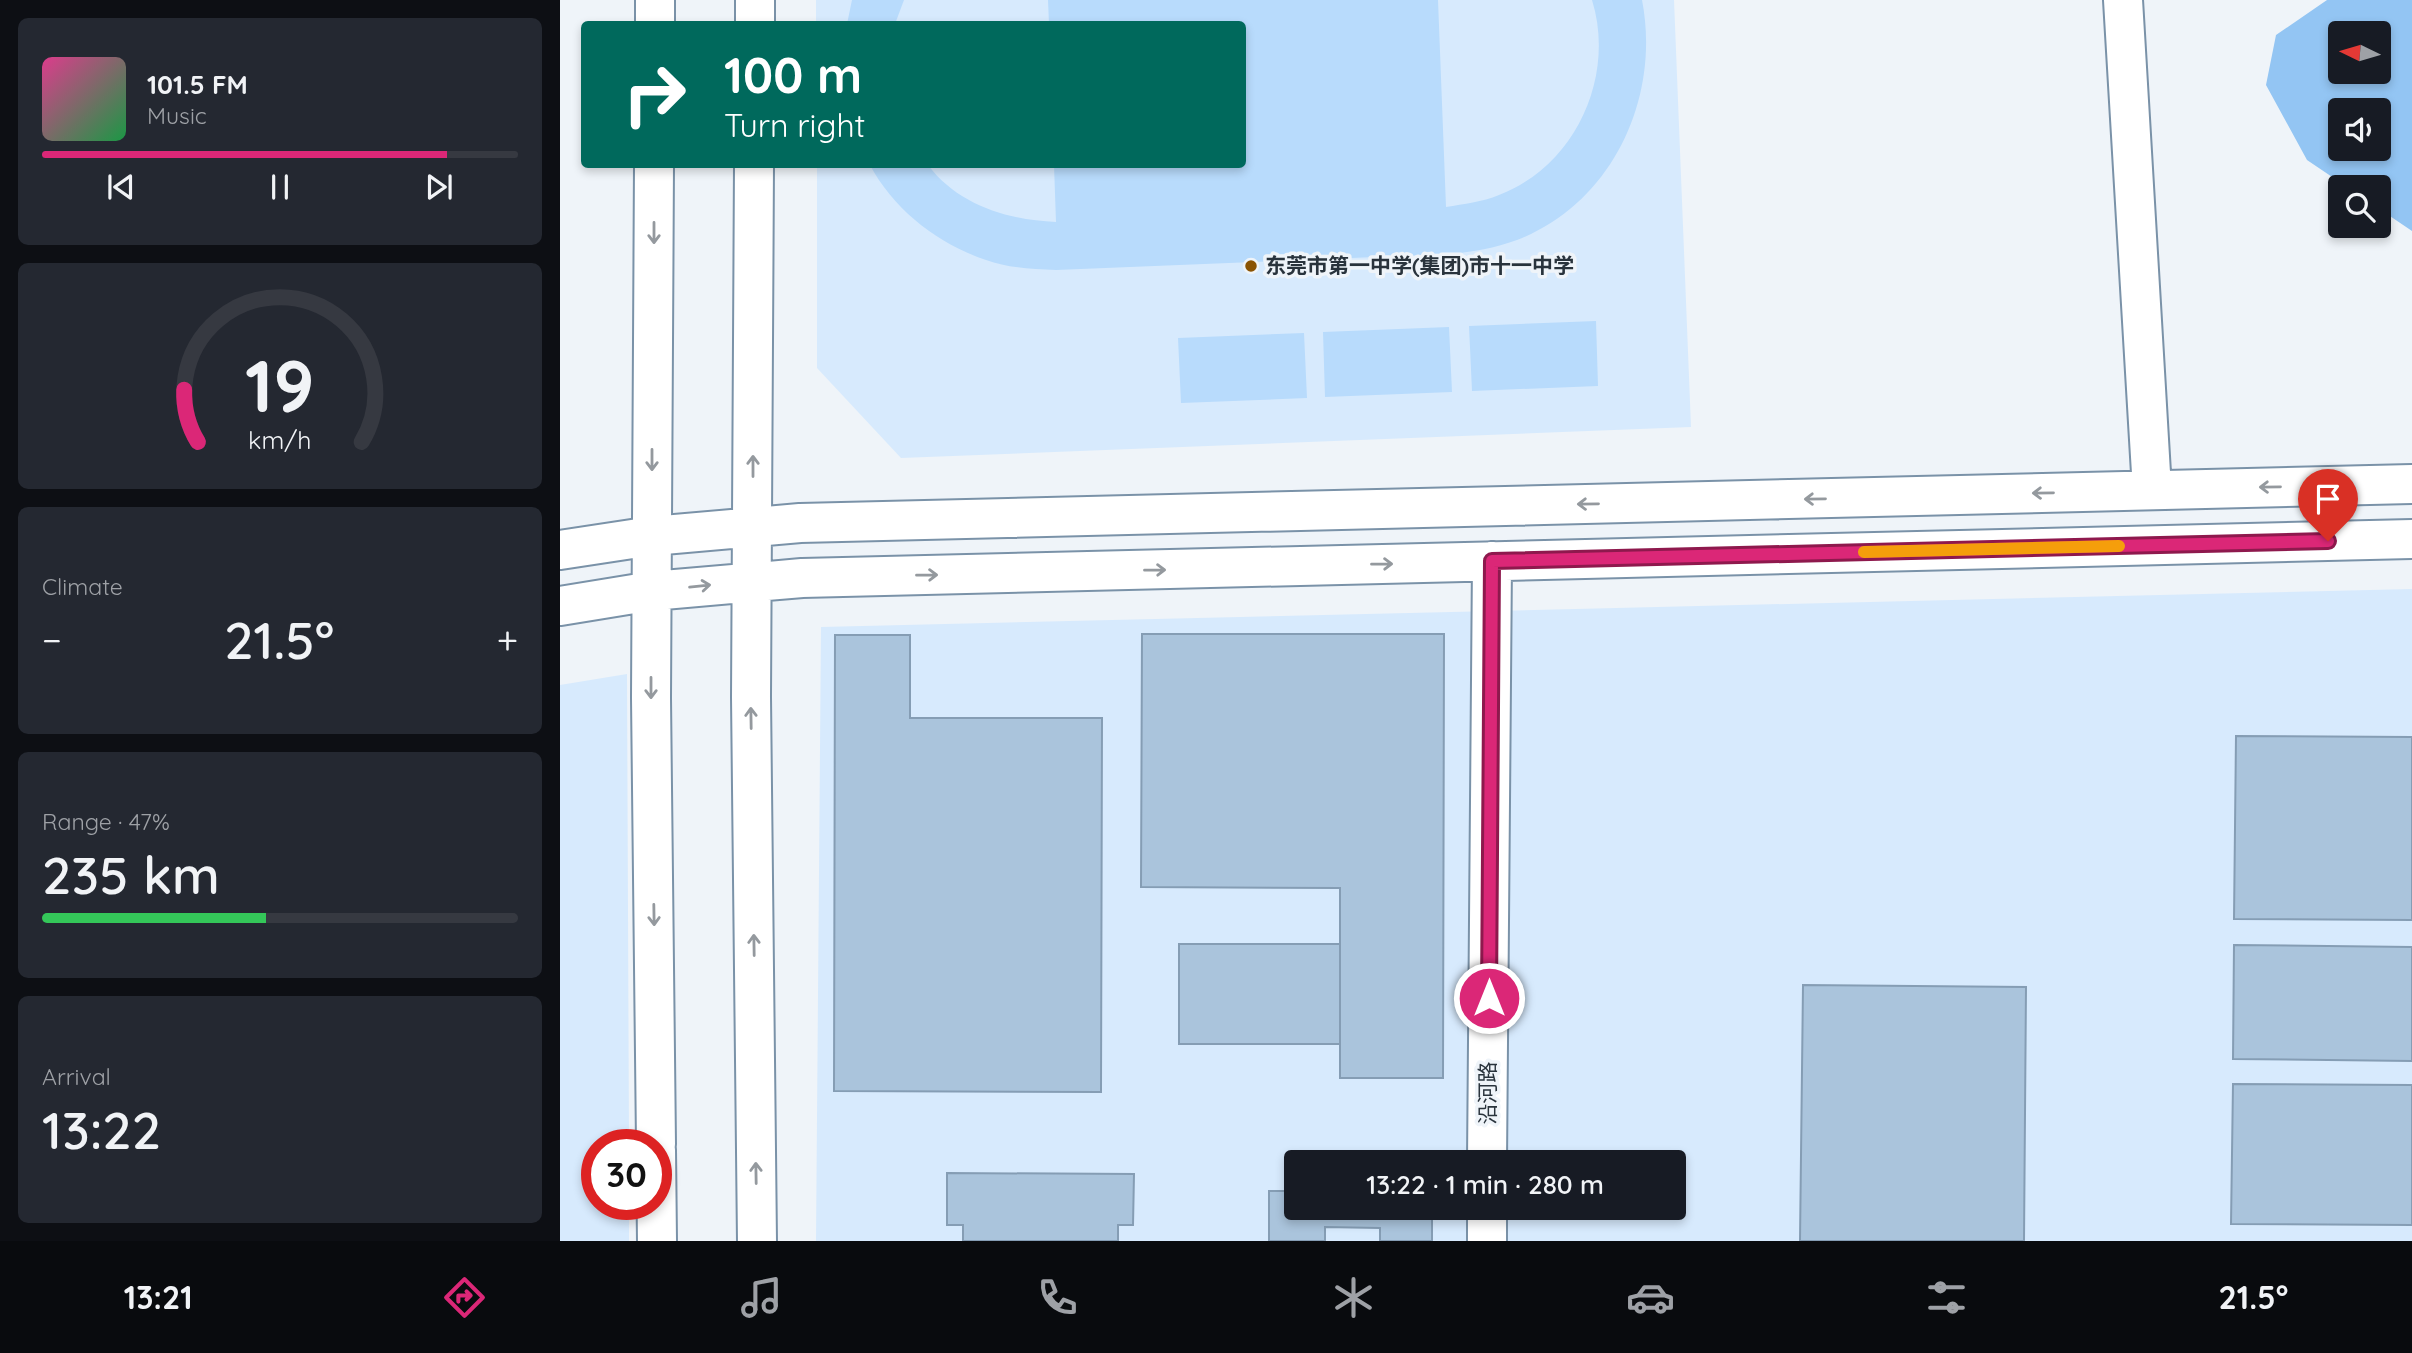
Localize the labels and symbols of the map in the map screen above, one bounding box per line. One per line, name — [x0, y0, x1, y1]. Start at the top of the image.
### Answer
north arrow — [2328, 21, 2390, 84]
one-way arrow — [647, 221, 660, 244]
place label: 东莞市第一中学(集团)市十一中学 — [1265, 252, 1574, 278]
marker: 东莞市第一中学(集团)市十一中学 — [1243, 258, 1259, 274]
one-way arrow — [645, 448, 659, 471]
one-way arrow — [746, 455, 760, 478]
pin — [2298, 469, 2358, 541]
one-way arrow — [2259, 481, 2282, 494]
one-way arrow — [2032, 486, 2055, 500]
one-way arrow — [1804, 492, 1827, 505]
one-way arrow — [1577, 497, 1600, 511]
one-way arrow — [1371, 557, 1394, 571]
one-way arrow — [1143, 563, 1166, 576]
one-way arrow — [916, 569, 939, 582]
one-way arrow — [688, 580, 711, 593]
one-way arrow — [644, 676, 658, 699]
one-way arrow — [744, 707, 758, 730]
one-way arrow — [647, 903, 661, 926]
one-way arrow — [747, 934, 760, 957]
position arrow — [1452, 961, 1526, 1035]
street label: 沿河路 — [1474, 1062, 1500, 1125]
speed limit sign: 30 — [581, 1129, 672, 1220]
one-way arrow — [749, 1162, 763, 1185]

